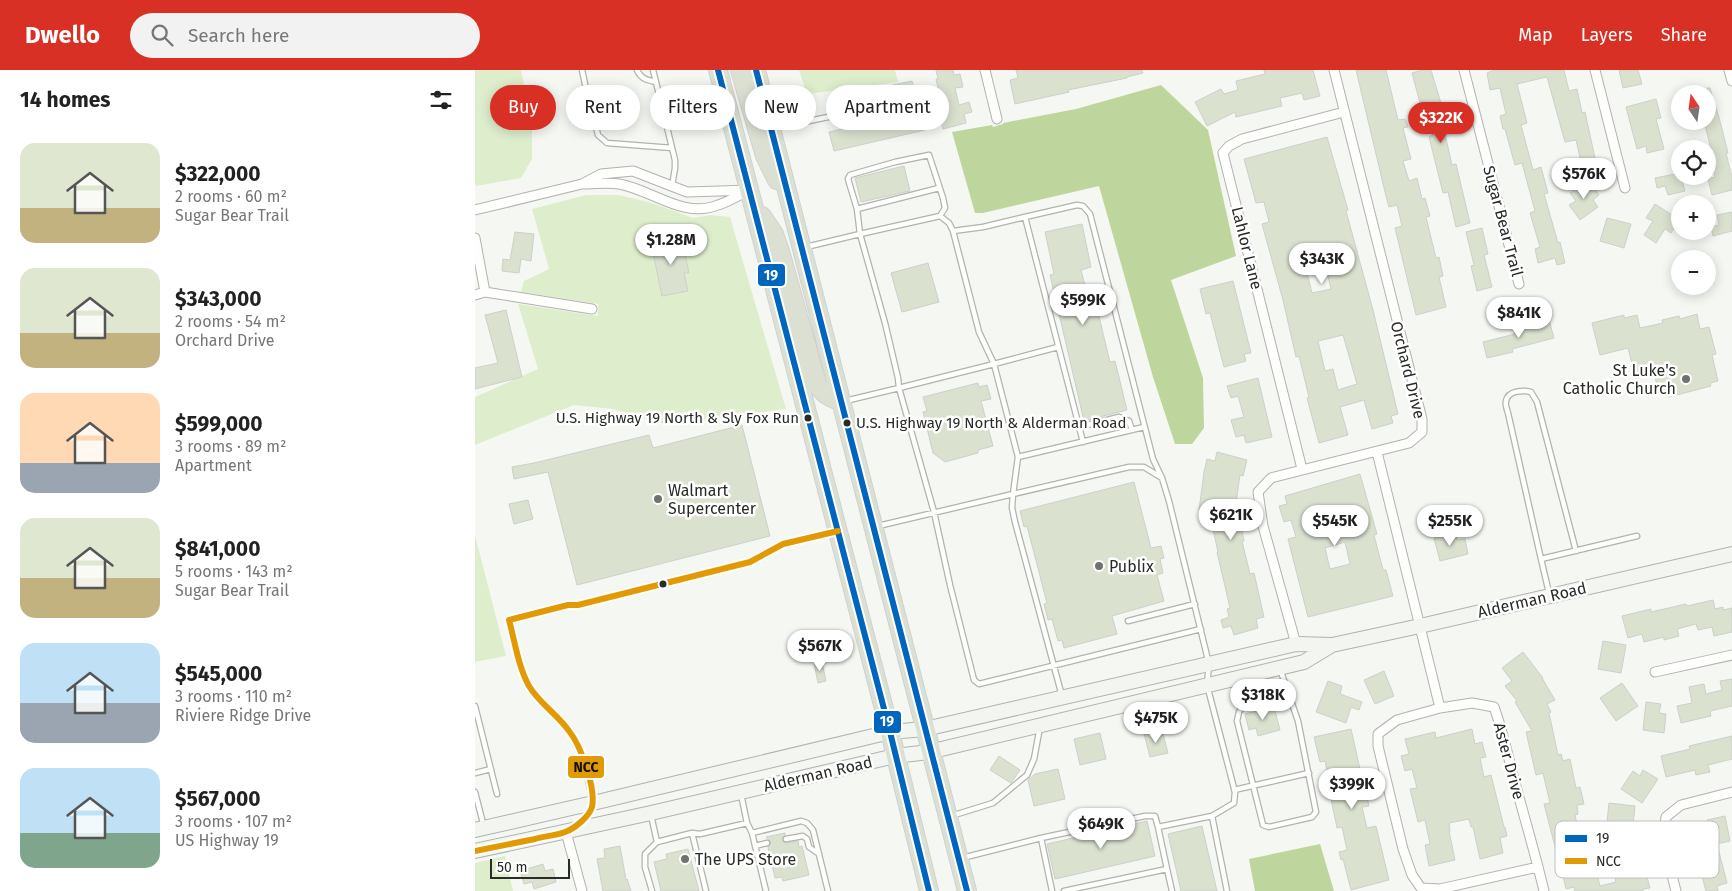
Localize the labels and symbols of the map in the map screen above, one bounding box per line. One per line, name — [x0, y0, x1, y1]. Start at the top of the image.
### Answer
north arrow — [1671, 85, 1716, 130]
pin: $322K — [1406, 102, 1476, 144]
pin: $576K — [1549, 158, 1619, 200]
street label: Sugar Bear Trail — [1479, 164, 1527, 279]
street label: Lahlor Lane — [1228, 205, 1266, 291]
pin: $1.28M — [630, 224, 712, 266]
pin: $343K — [1287, 242, 1357, 285]
line badge: 19 — [757, 263, 786, 287]
text: 19 — [764, 267, 778, 284]
pin: $599K — [1048, 284, 1118, 326]
pin: $841K — [1484, 296, 1554, 339]
street label: Orchard Drive — [1387, 319, 1429, 421]
place label: St Luke's Catholic Church — [1563, 361, 1676, 398]
marker: St Luke's Catholic Church — [1680, 373, 1692, 385]
place label: U.S. Highway 19 North & Sly Fox Run — [556, 409, 799, 427]
marker: U.S. Highway 19 North & Sly Fox Run — [803, 413, 813, 423]
place label: U.S. Highway 19 North & Alderman Road — [856, 414, 1126, 432]
marker: U.S. Highway 19 North & Alderman Road — [842, 418, 852, 428]
place label: Walmart Supercenter — [668, 481, 757, 518]
marker: Walmart Supercenter — [652, 493, 664, 505]
pin: $621K — [1196, 498, 1266, 541]
pin: $545K — [1300, 504, 1370, 547]
pin: $255K — [1415, 504, 1485, 547]
place label: Publix — [1109, 557, 1154, 576]
marker: Publix — [1093, 560, 1105, 572]
street label: Alderman Road — [1476, 578, 1588, 622]
unlabelled marker — [658, 579, 668, 589]
pin: $567K — [785, 630, 855, 672]
pin: $318K — [1228, 678, 1298, 721]
pin: $475K — [1121, 702, 1191, 744]
line badge: 19 — [873, 710, 902, 734]
text: 19 — [880, 713, 894, 730]
street label: Aster Drive — [1490, 720, 1528, 802]
street label: Alderman Road — [762, 752, 874, 796]
line badge: NCC — [567, 755, 605, 779]
text: NCC — [573, 759, 599, 776]
pin: $399K — [1317, 768, 1387, 810]
pin: $649K — [1066, 808, 1136, 850]
legend — [1555, 821, 1719, 878]
text: 19 — [1596, 830, 1609, 847]
place label: The UPS Store — [695, 850, 796, 869]
marker: The UPS Store — [679, 853, 691, 865]
text: NCC — [1596, 853, 1621, 870]
scale bar — [490, 856, 570, 879]

